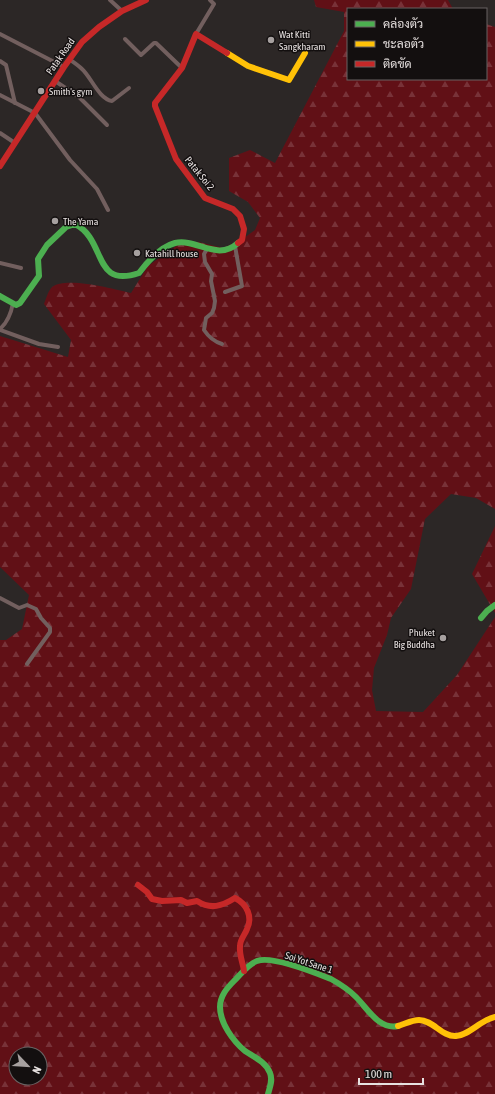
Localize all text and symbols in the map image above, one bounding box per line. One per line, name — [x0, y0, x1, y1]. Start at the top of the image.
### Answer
legend — [347, 8, 487, 80]
text: คล่องตัว — [383, 17, 423, 31]
place label: Wat Kitti Sangkharam — [279, 29, 326, 52]
marker: Wat Kitti Sangkharam — [266, 35, 276, 45]
street label: Patak Road — [44, 36, 77, 77]
text: ชะลอตัว — [383, 37, 424, 51]
text: ติดขัด — [383, 57, 412, 71]
marker: Smith's gym — [36, 86, 46, 96]
place label: Smith's gym — [49, 86, 92, 97]
street label: Patak Soi 2 — [183, 154, 217, 193]
marker: The Yama — [50, 216, 60, 226]
place label: The Yama — [63, 216, 99, 227]
marker: Katahill house — [132, 248, 142, 258]
place label: Katahill house — [145, 248, 199, 259]
place label: Phuket Big Buddha — [394, 627, 435, 650]
marker: Phuket Big Buddha — [438, 633, 448, 643]
street label: Soi Yot Sane 1 — [284, 950, 334, 975]
north arrow — [8, 1046, 48, 1086]
scale bar — [359, 1060, 423, 1086]
text: N — [30, 1065, 44, 1076]
text: 100 m — [365, 1067, 392, 1081]

